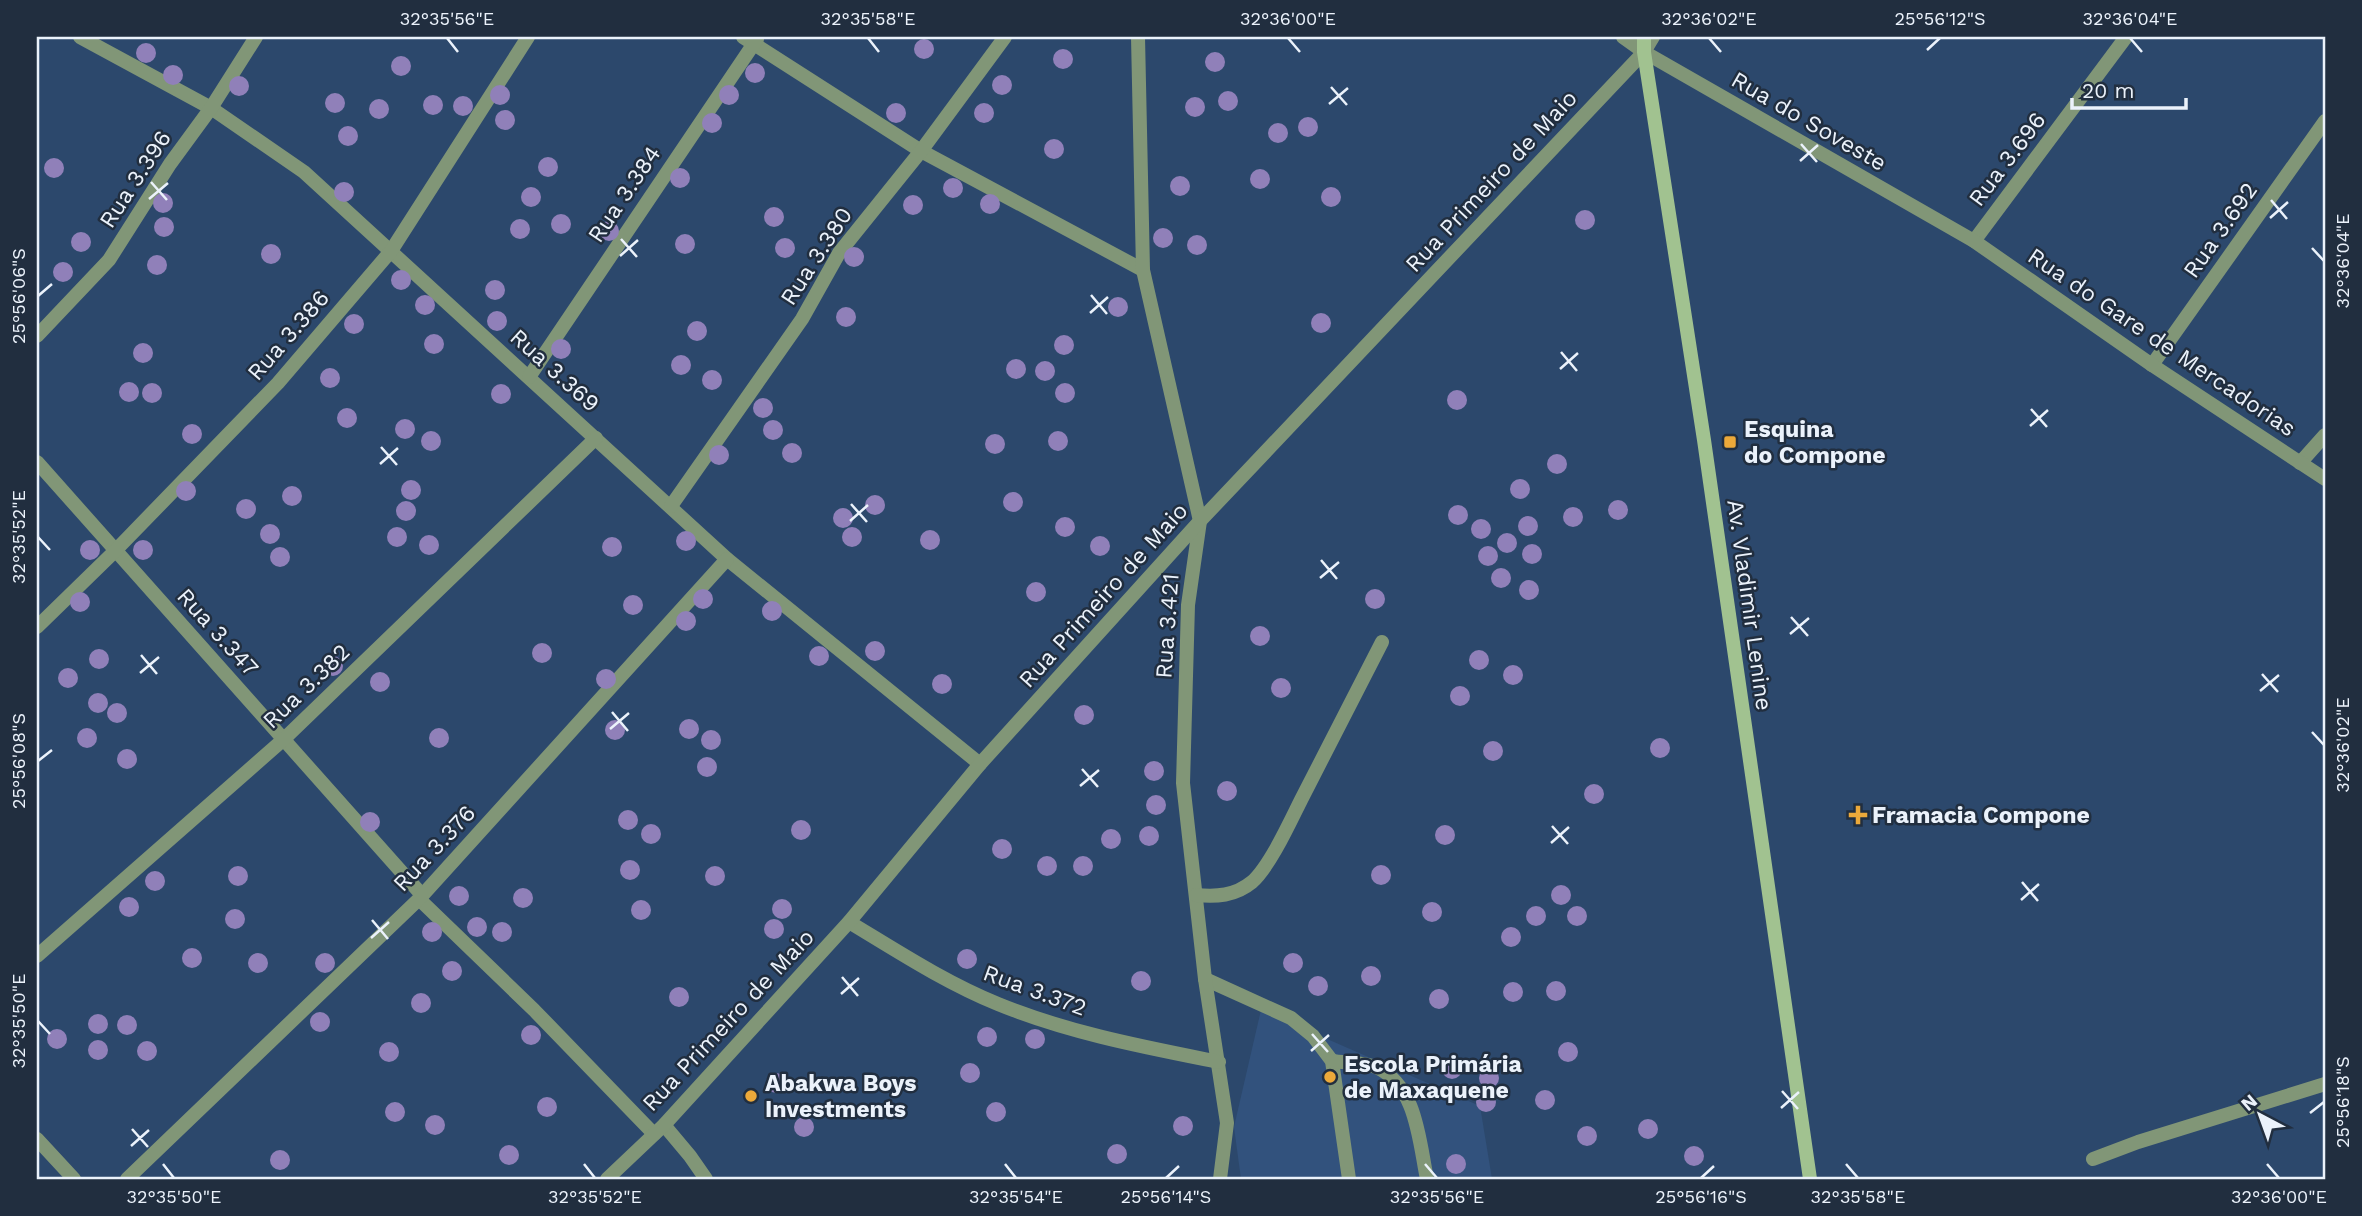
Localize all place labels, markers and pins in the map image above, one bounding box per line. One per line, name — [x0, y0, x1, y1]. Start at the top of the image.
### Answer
place label: Esquina do Compone — [1744, 416, 1886, 469]
marker: Esquina do Compone — [1722, 434, 1738, 450]
place label: Framacia Compone — [1872, 802, 2090, 829]
marker: Framacia Compone — [1850, 807, 1866, 823]
place label: Escola Primária de Maxaquene — [1344, 1051, 1522, 1104]
marker: Escola Primária de Maxaquene — [1322, 1069, 1338, 1085]
place label: Abakwa Boys Investments — [765, 1070, 917, 1123]
marker: Abakwa Boys Investments — [743, 1088, 759, 1104]

